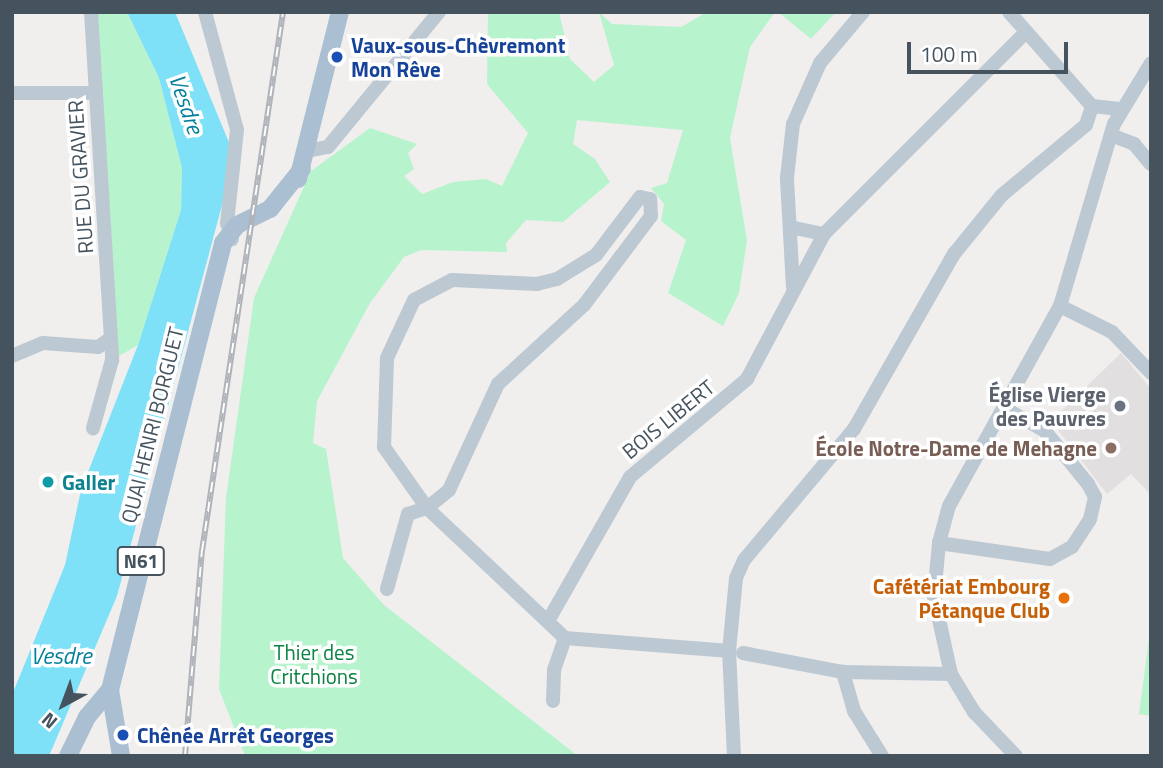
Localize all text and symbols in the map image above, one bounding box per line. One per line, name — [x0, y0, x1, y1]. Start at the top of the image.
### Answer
scale bar — [911, 28, 1072, 72]
place label: Vaux-sous-Chèvremont Mon Rêve — [351, 32, 565, 82]
text: 100 m — [920, 38, 977, 70]
marker: Vaux-sous-Chèvremont Mon Rêve — [329, 49, 345, 65]
water label: Vesdre — [163, 70, 209, 138]
street label: RUE DU GRAVIER — [62, 99, 98, 255]
street label: QUAI HENRI BORGUET — [115, 324, 189, 526]
street label: BOIS LIBERT — [617, 374, 719, 464]
place label: Église Vierge des Pauvres — [989, 381, 1106, 431]
marker: Église Vierge des Pauvres — [1112, 398, 1128, 414]
place label: École Notre-Dame de Mehagne — [815, 435, 1097, 461]
marker: École Notre-Dame de Mehagne — [1103, 440, 1119, 456]
place label: Galler — [62, 469, 115, 495]
marker: Galler — [40, 474, 56, 490]
road number: N61 — [116, 546, 166, 576]
place label: Cafétériat Embourg Pétanque Club — [873, 573, 1050, 623]
marker: Cafétériat Embourg Pétanque Club — [1056, 590, 1072, 606]
park label: Thier des Critchions — [270, 639, 358, 689]
water label: Vesdre — [30, 642, 92, 670]
north arrow — [28, 670, 98, 740]
text: N — [34, 706, 63, 736]
place label: Chênée Arrêt Georges — [137, 722, 334, 748]
marker: Chênée Arrêt Georges — [115, 727, 131, 743]

